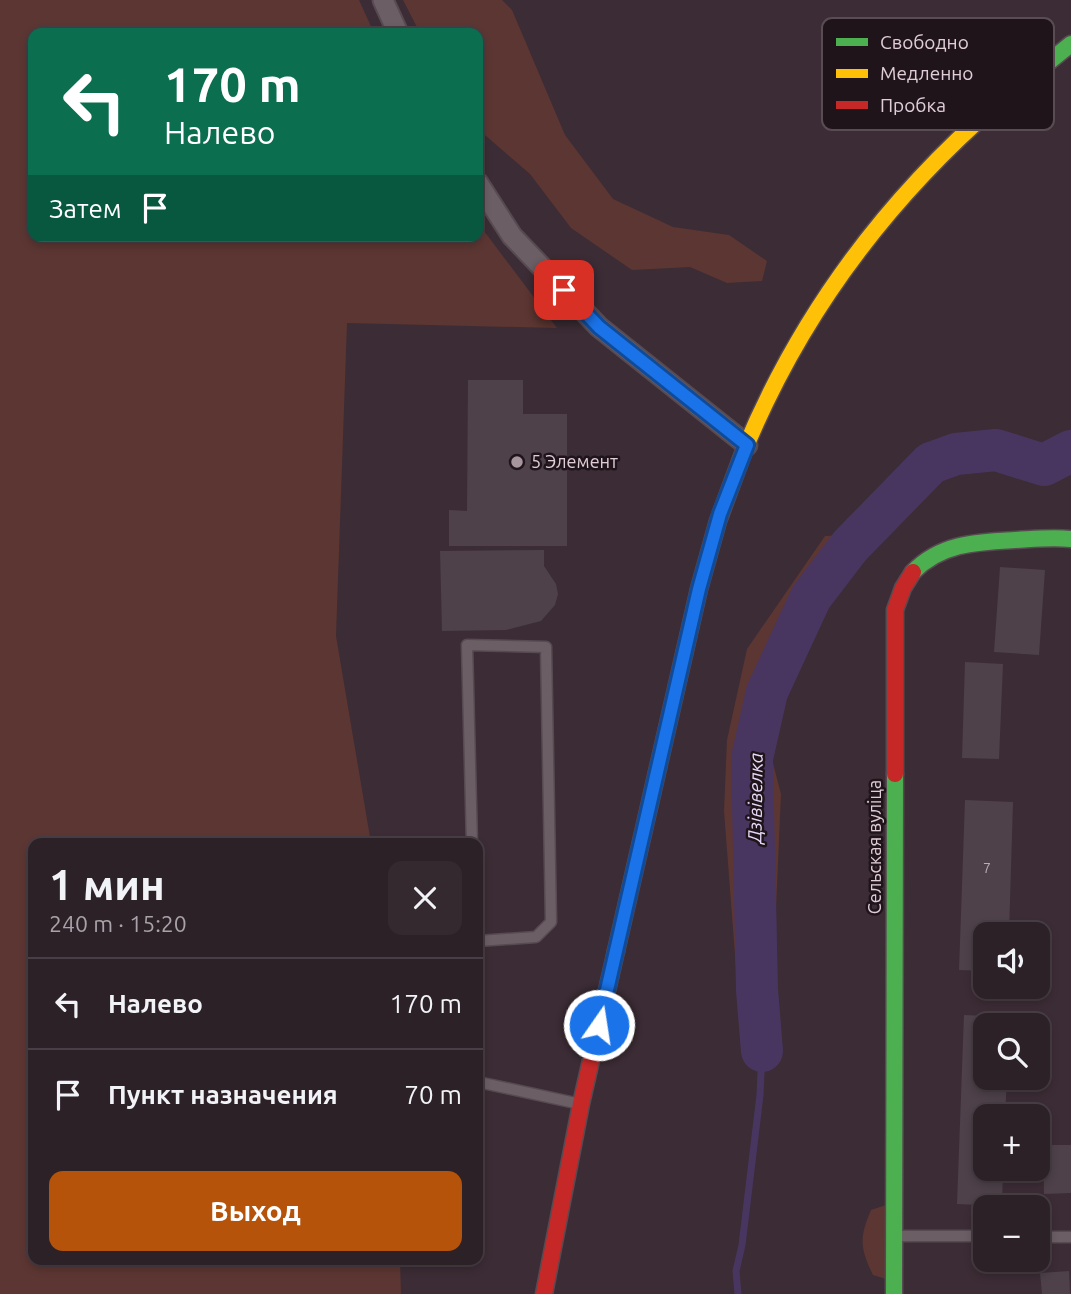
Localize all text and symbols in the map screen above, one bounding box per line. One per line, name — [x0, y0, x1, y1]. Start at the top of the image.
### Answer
legend — [822, 18, 1054, 130]
text: Свободно — [880, 31, 969, 53]
icon: left — [49, 56, 140, 147]
text: 170 m — [164, 56, 301, 111]
text: Медленно — [880, 62, 973, 84]
text: Пробка — [880, 94, 946, 116]
text: Налево — [164, 114, 276, 150]
icon: arrive — [136, 189, 174, 227]
text: Затем — [49, 194, 122, 223]
pin — [534, 260, 594, 320]
icon: arrive — [545, 271, 583, 309]
place label: 5 Элемент — [531, 451, 618, 471]
marker: 5 Элемент — [509, 454, 525, 470]
water label: Дзівівелка — [743, 753, 767, 845]
street label: Сельская вуліца — [864, 780, 884, 914]
house number: 7 — [983, 860, 991, 876]
text: 1 мин — [49, 861, 165, 908]
button: close — [388, 861, 462, 935]
text: 240 m · 15:20 — [49, 911, 187, 936]
map controls — [973, 922, 1050, 1272]
button: sound — [973, 922, 1050, 999]
icon: left — [49, 985, 87, 1023]
position arrow — [562, 988, 636, 1062]
text: Налево — [108, 989, 203, 1018]
text: 170 m — [390, 989, 462, 1018]
button: search — [973, 1013, 1050, 1090]
icon: arrive — [49, 1076, 87, 1114]
text: Пункт назначения — [108, 1080, 338, 1109]
text: 70 m — [404, 1080, 462, 1109]
button: + — [973, 1104, 1050, 1181]
button: Выход — [49, 1171, 462, 1251]
button: − — [973, 1195, 1050, 1272]

